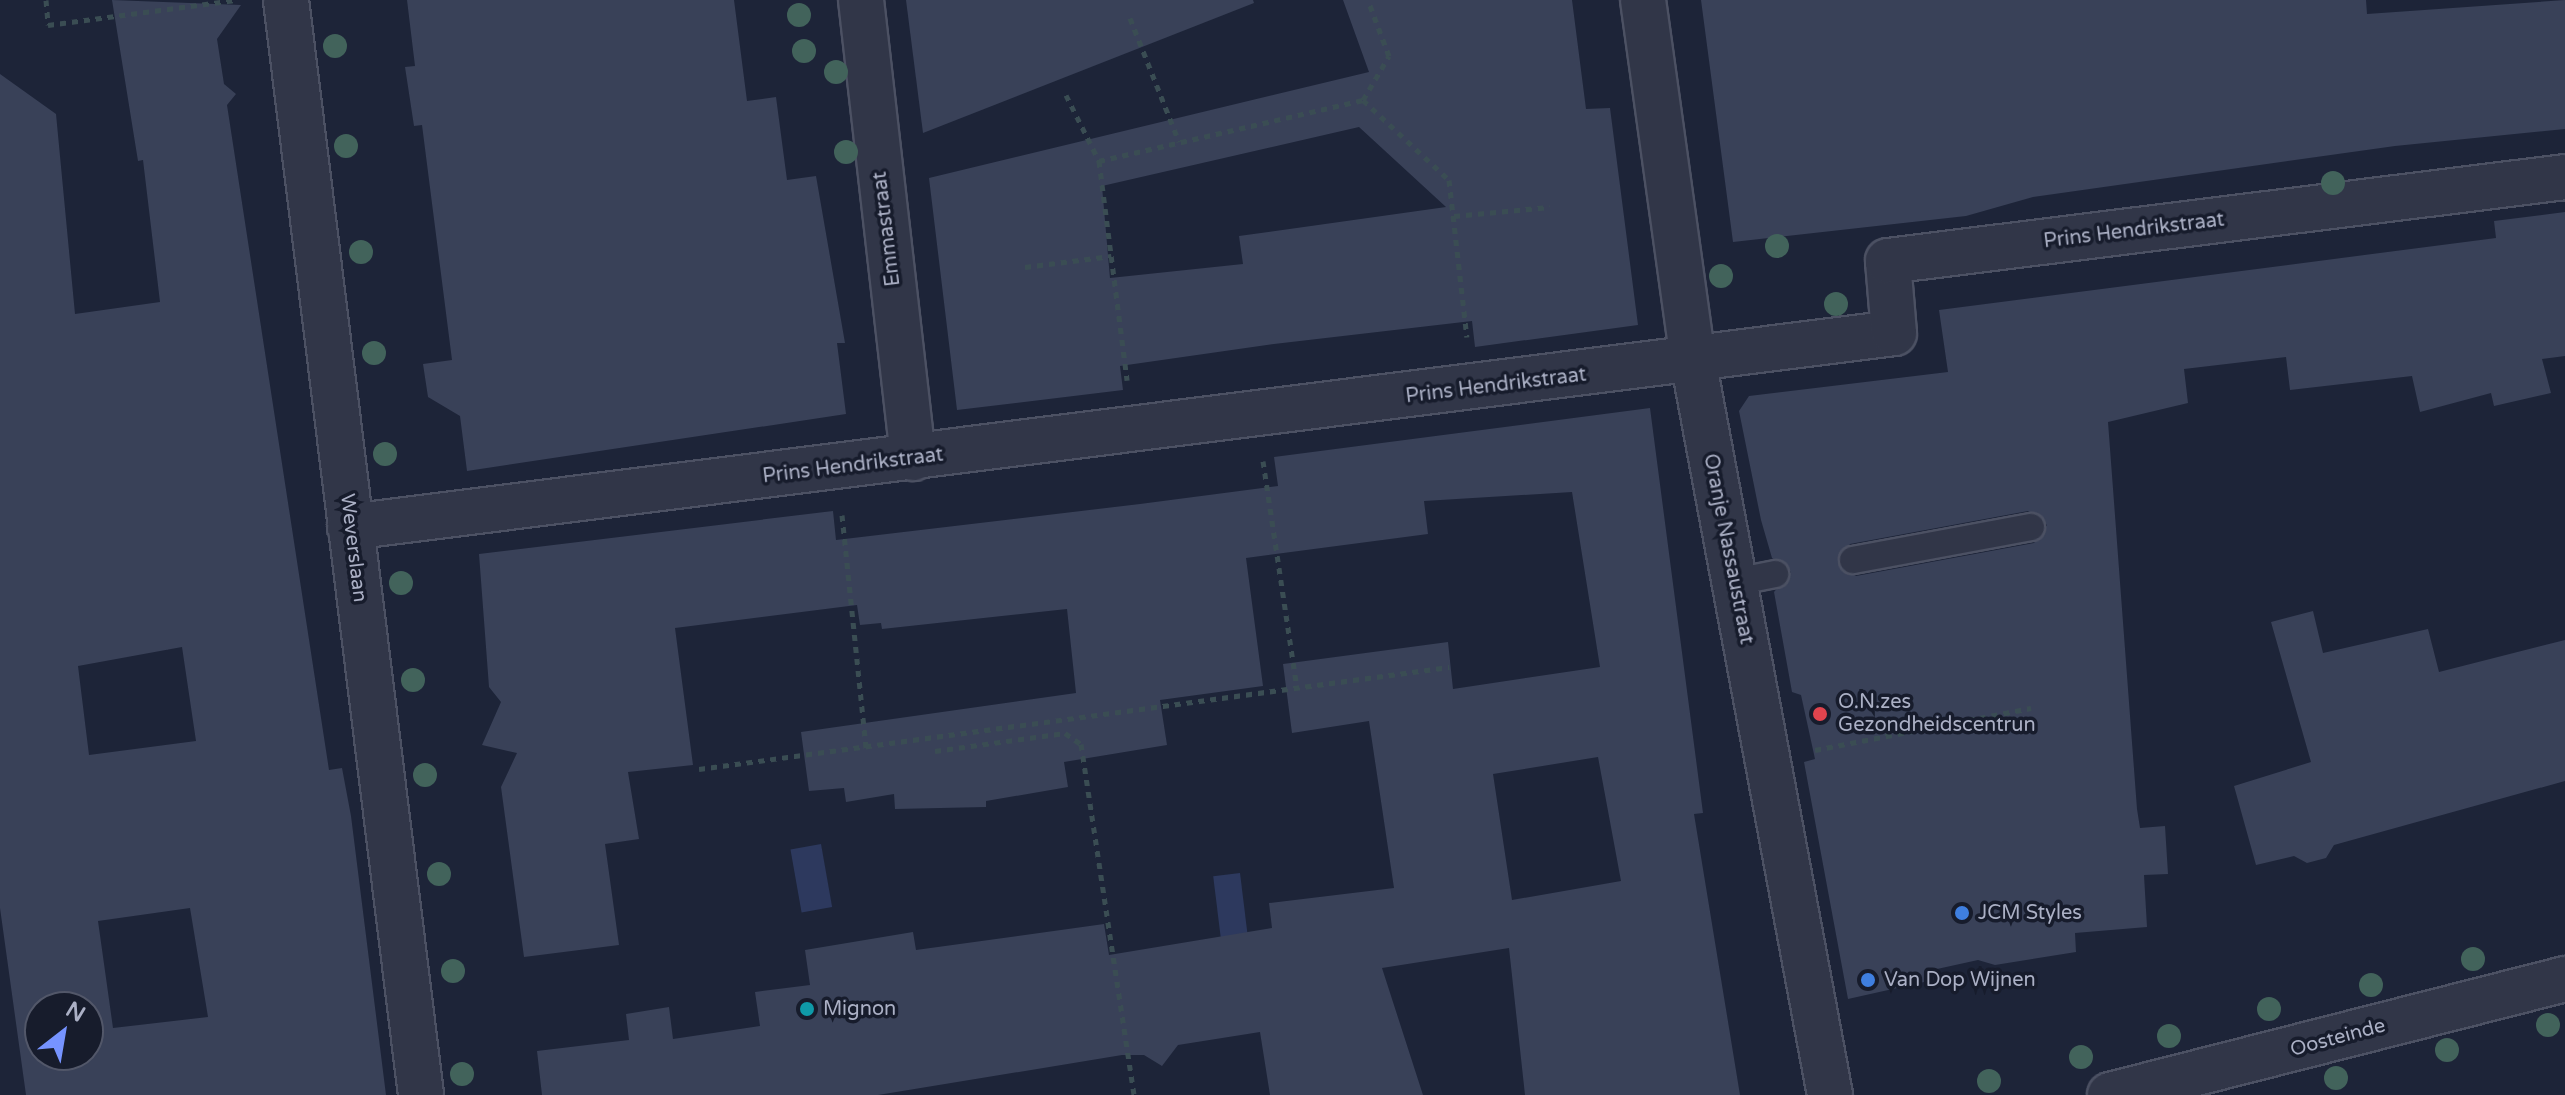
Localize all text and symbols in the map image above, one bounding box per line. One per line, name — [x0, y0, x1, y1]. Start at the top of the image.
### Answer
street label: Emmastraat — [868, 170, 906, 288]
street label: Prins Hendrikstraat — [2042, 208, 2226, 254]
street label: Prins Hendrikstraat — [1404, 363, 1588, 409]
street label: Prins Hendrikstraat — [761, 443, 945, 489]
street label: Oranje Nassaustraat — [1698, 452, 1758, 646]
street label: Weverslaan — [334, 492, 372, 604]
place label: O.N.zes Gezondheidscentrun — [1838, 690, 2036, 737]
marker: O.N.zes Gezondheidscentrun — [1809, 703, 1831, 725]
place label: JCM Styles — [1978, 901, 2082, 925]
marker: JCM Styles — [1953, 904, 1971, 922]
place label: Van Dop Wijnen — [1884, 968, 2036, 992]
marker: Van Dop Wijnen — [1859, 971, 1877, 989]
north arrow — [24, 991, 104, 1071]
text: N — [61, 996, 90, 1028]
place label: Mignon — [823, 997, 896, 1021]
marker: Mignon — [798, 1000, 816, 1018]
street label: Oosteinde — [2288, 1014, 2388, 1062]

